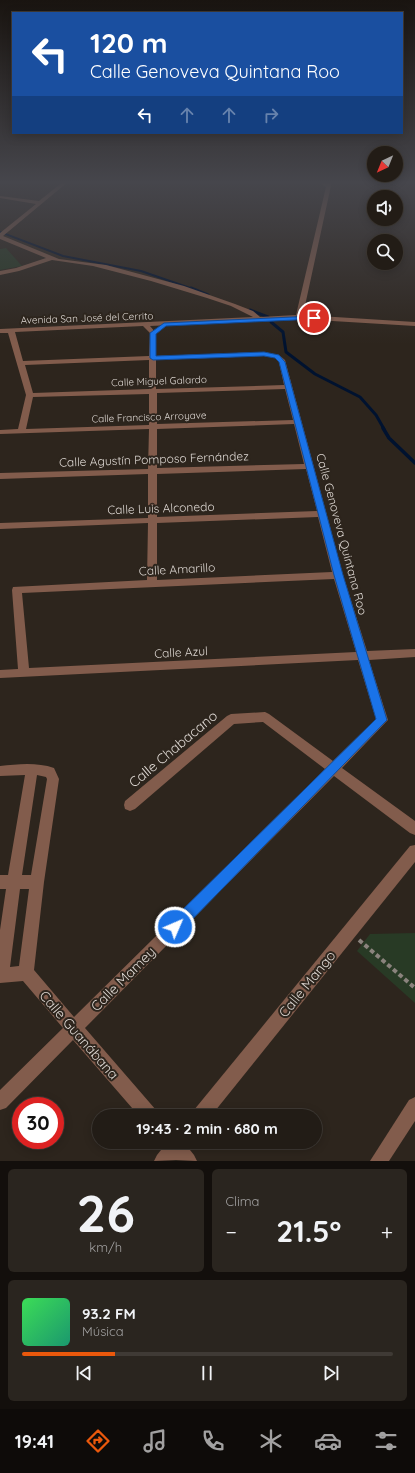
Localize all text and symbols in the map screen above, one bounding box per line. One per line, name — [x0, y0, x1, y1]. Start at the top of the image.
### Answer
text: 120 m — [90, 25, 168, 60]
icon: left — [24, 28, 76, 80]
text: Calle Genoveva Quintana Roo — [90, 60, 340, 83]
icon: left — [134, 104, 156, 126]
icon: ahead — [176, 104, 198, 126]
icon: ahead — [218, 104, 240, 126]
icon: right — [260, 104, 282, 126]
north arrow — [367, 146, 403, 182]
map controls — [367, 146, 403, 270]
button: sound — [367, 190, 403, 226]
button: search — [367, 234, 403, 270]
pin — [297, 301, 331, 335]
icon: arrive — [303, 307, 325, 329]
street label: Avenida San José del Cerrito — [20, 309, 154, 327]
street label: Calle Miguel Galardo — [111, 373, 207, 389]
street label: Calle Francisco Arroyave — [91, 408, 207, 426]
street label: Calle Agustín Pomposo Fernández — [59, 448, 249, 470]
street label: Calle Genoveva Quintana Roo — [313, 452, 371, 616]
street label: Calle Luis Alconedo — [107, 499, 215, 517]
street label: Calle Amarillo — [138, 560, 216, 578]
street label: Calle Azul — [154, 643, 208, 661]
street label: Calle Chabacano — [125, 707, 221, 791]
position arrow — [154, 906, 196, 948]
street label: Calle Mamey — [87, 943, 159, 1015]
street label: Calle Mango — [275, 947, 339, 1021]
street label: Calle Guanábana — [35, 987, 123, 1083]
speed limit sign: 30 — [12, 1097, 64, 1149]
text: 19:43 · 2 min · 680 m — [136, 1119, 278, 1138]
text: 26 — [77, 1180, 135, 1245]
text: Clima — [226, 1193, 260, 1209]
text: 21.5° — [276, 1212, 341, 1250]
text: − — [226, 1218, 237, 1246]
text: + — [381, 1218, 393, 1246]
text: km/h — [89, 1239, 122, 1255]
text: 93.2 FM — [82, 1304, 136, 1323]
text: Música — [82, 1323, 124, 1339]
icon: previous — [73, 1362, 95, 1384]
icon: pause — [196, 1362, 218, 1384]
icon: next — [320, 1362, 342, 1384]
icon: directions — [84, 1427, 112, 1455]
icon: music — [141, 1427, 169, 1455]
icon: phone — [199, 1427, 227, 1455]
icon: climate — [257, 1427, 285, 1455]
icon: car — [314, 1427, 342, 1455]
icon: filters — [372, 1427, 400, 1455]
text: 19:41 — [15, 1430, 54, 1453]

